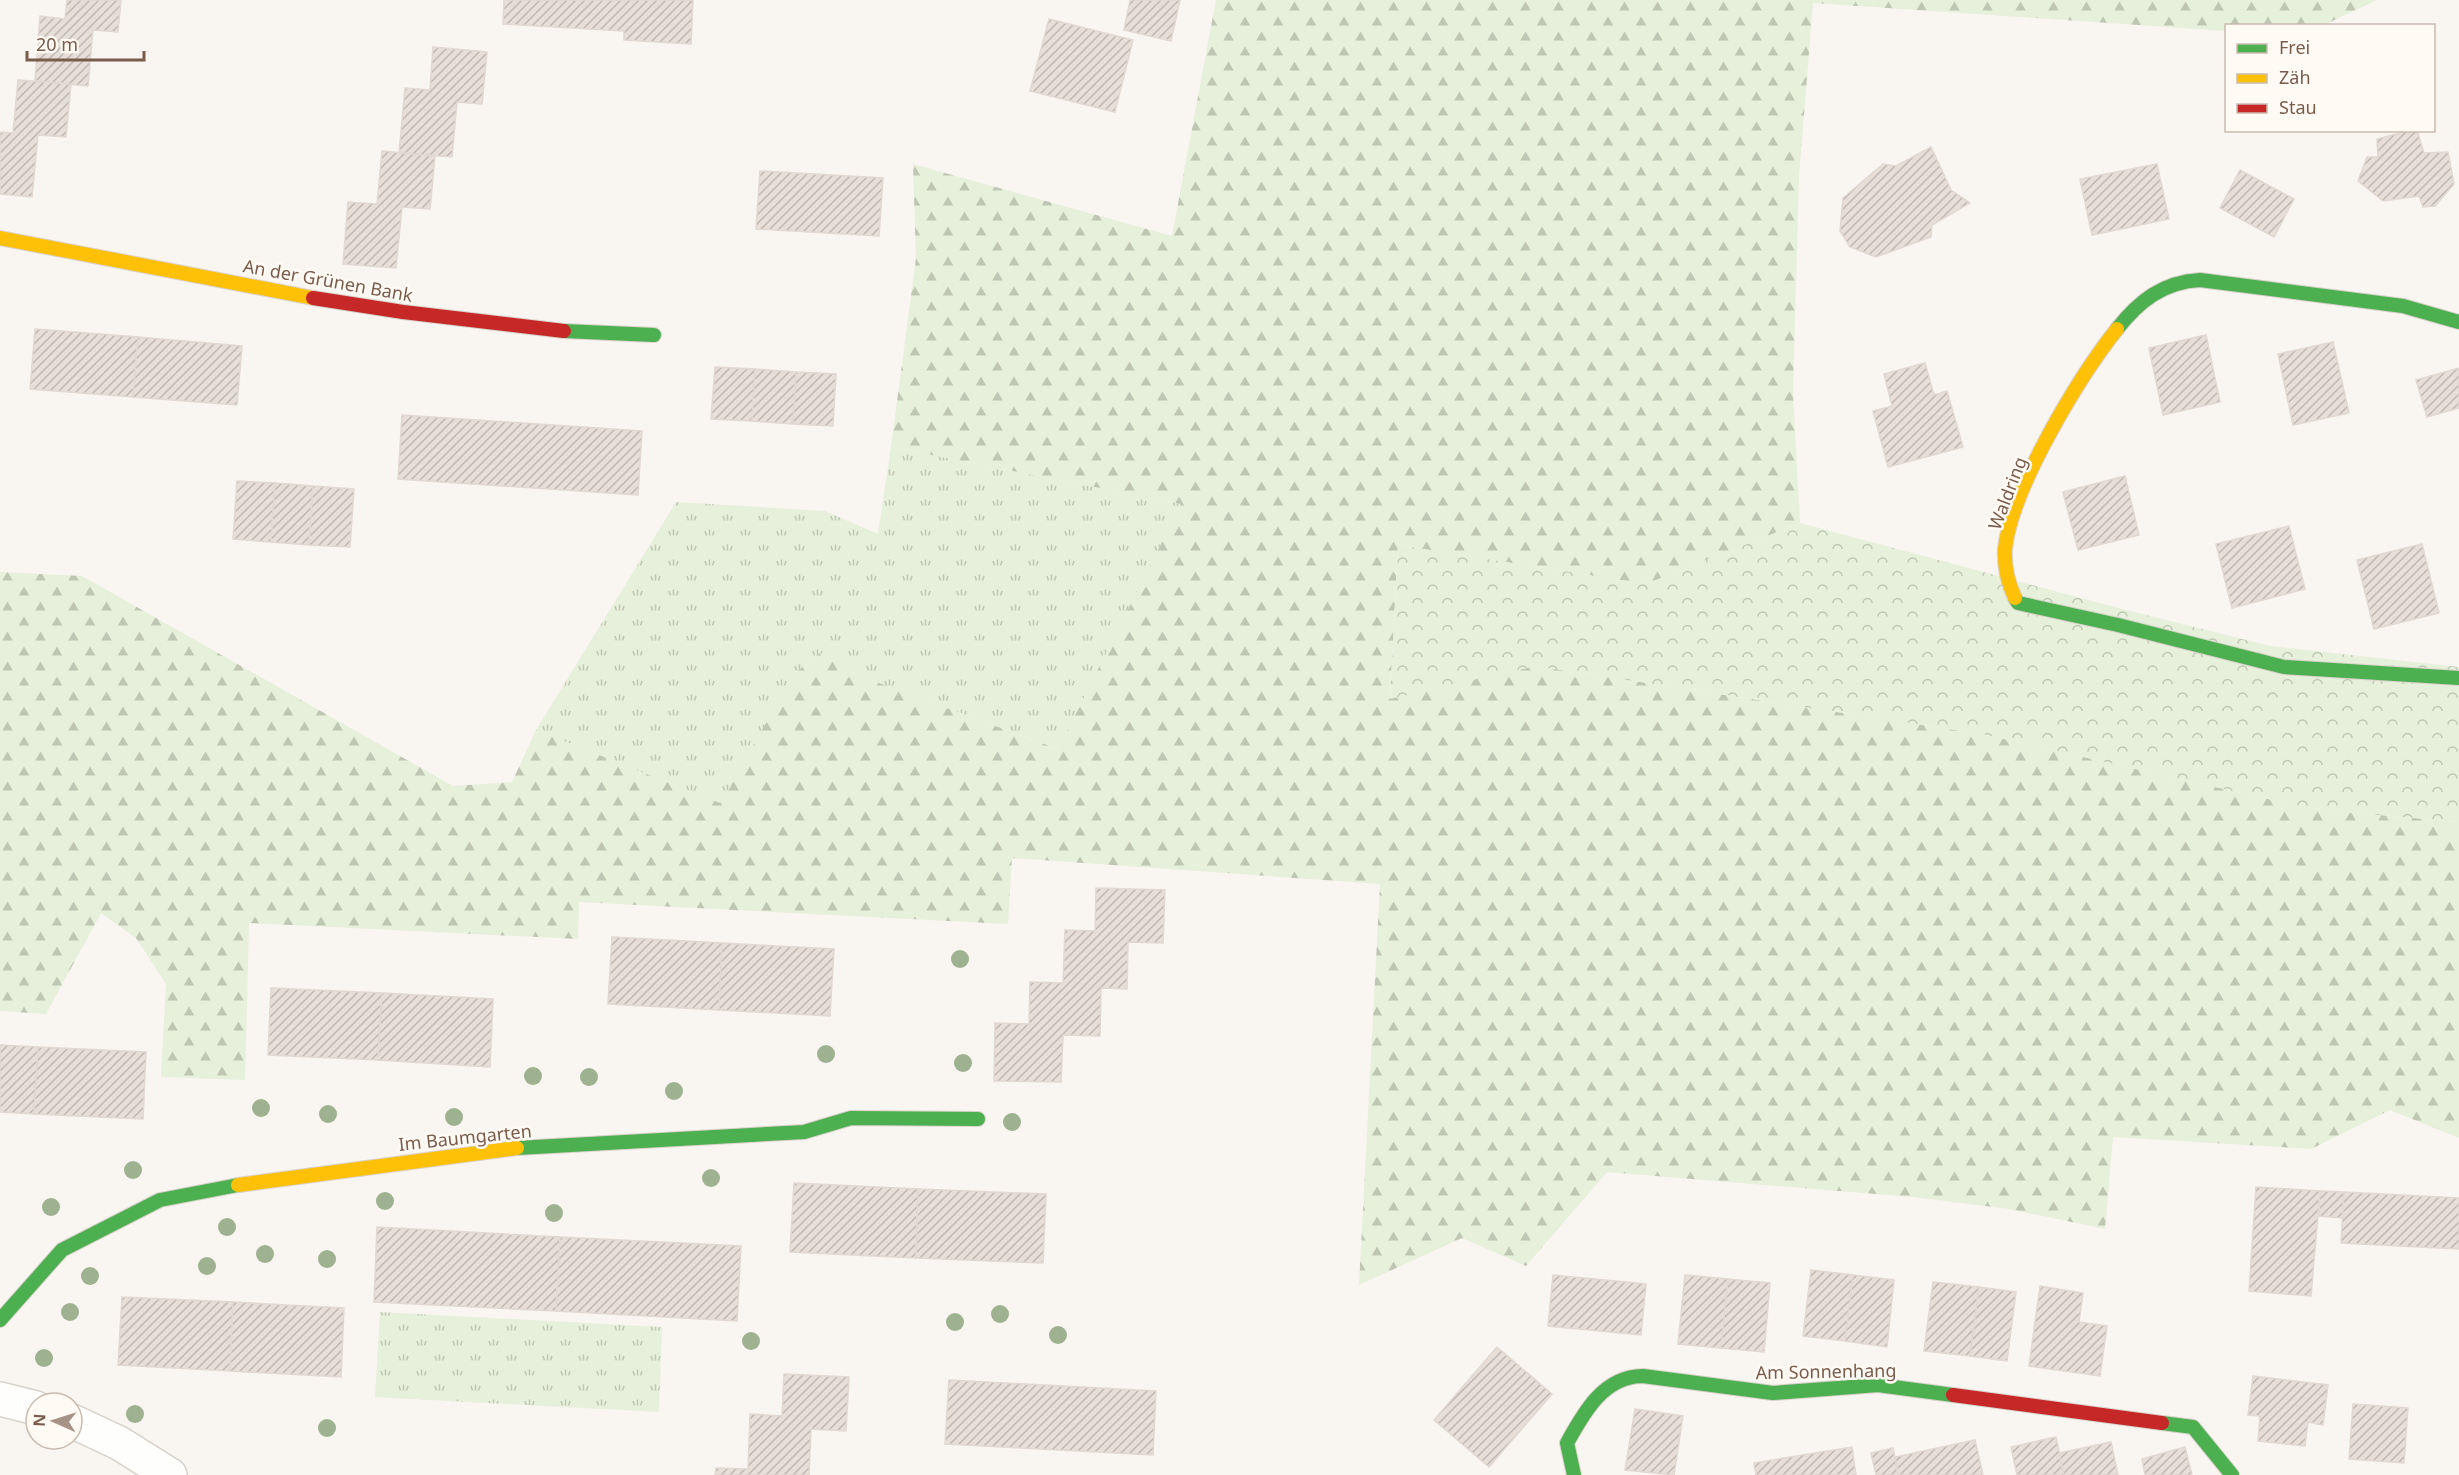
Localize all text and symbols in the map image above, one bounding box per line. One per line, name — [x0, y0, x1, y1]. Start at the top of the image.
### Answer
scale bar — [27, 24, 144, 62]
legend — [2225, 24, 2435, 132]
text: 20 m — [36, 32, 78, 56]
text: Frei — [2279, 35, 2310, 59]
text: Zäh — [2279, 65, 2311, 89]
text: Stau — [2279, 95, 2317, 119]
street label: An der Grünen Bank — [241, 253, 415, 307]
street label: Waldring — [1982, 453, 2032, 533]
street label: Im Baumgarten — [397, 1118, 533, 1156]
street label: Am Sonnenhang — [1755, 1358, 1897, 1384]
north arrow — [24, 1391, 84, 1451]
text: N — [28, 1413, 50, 1427]

